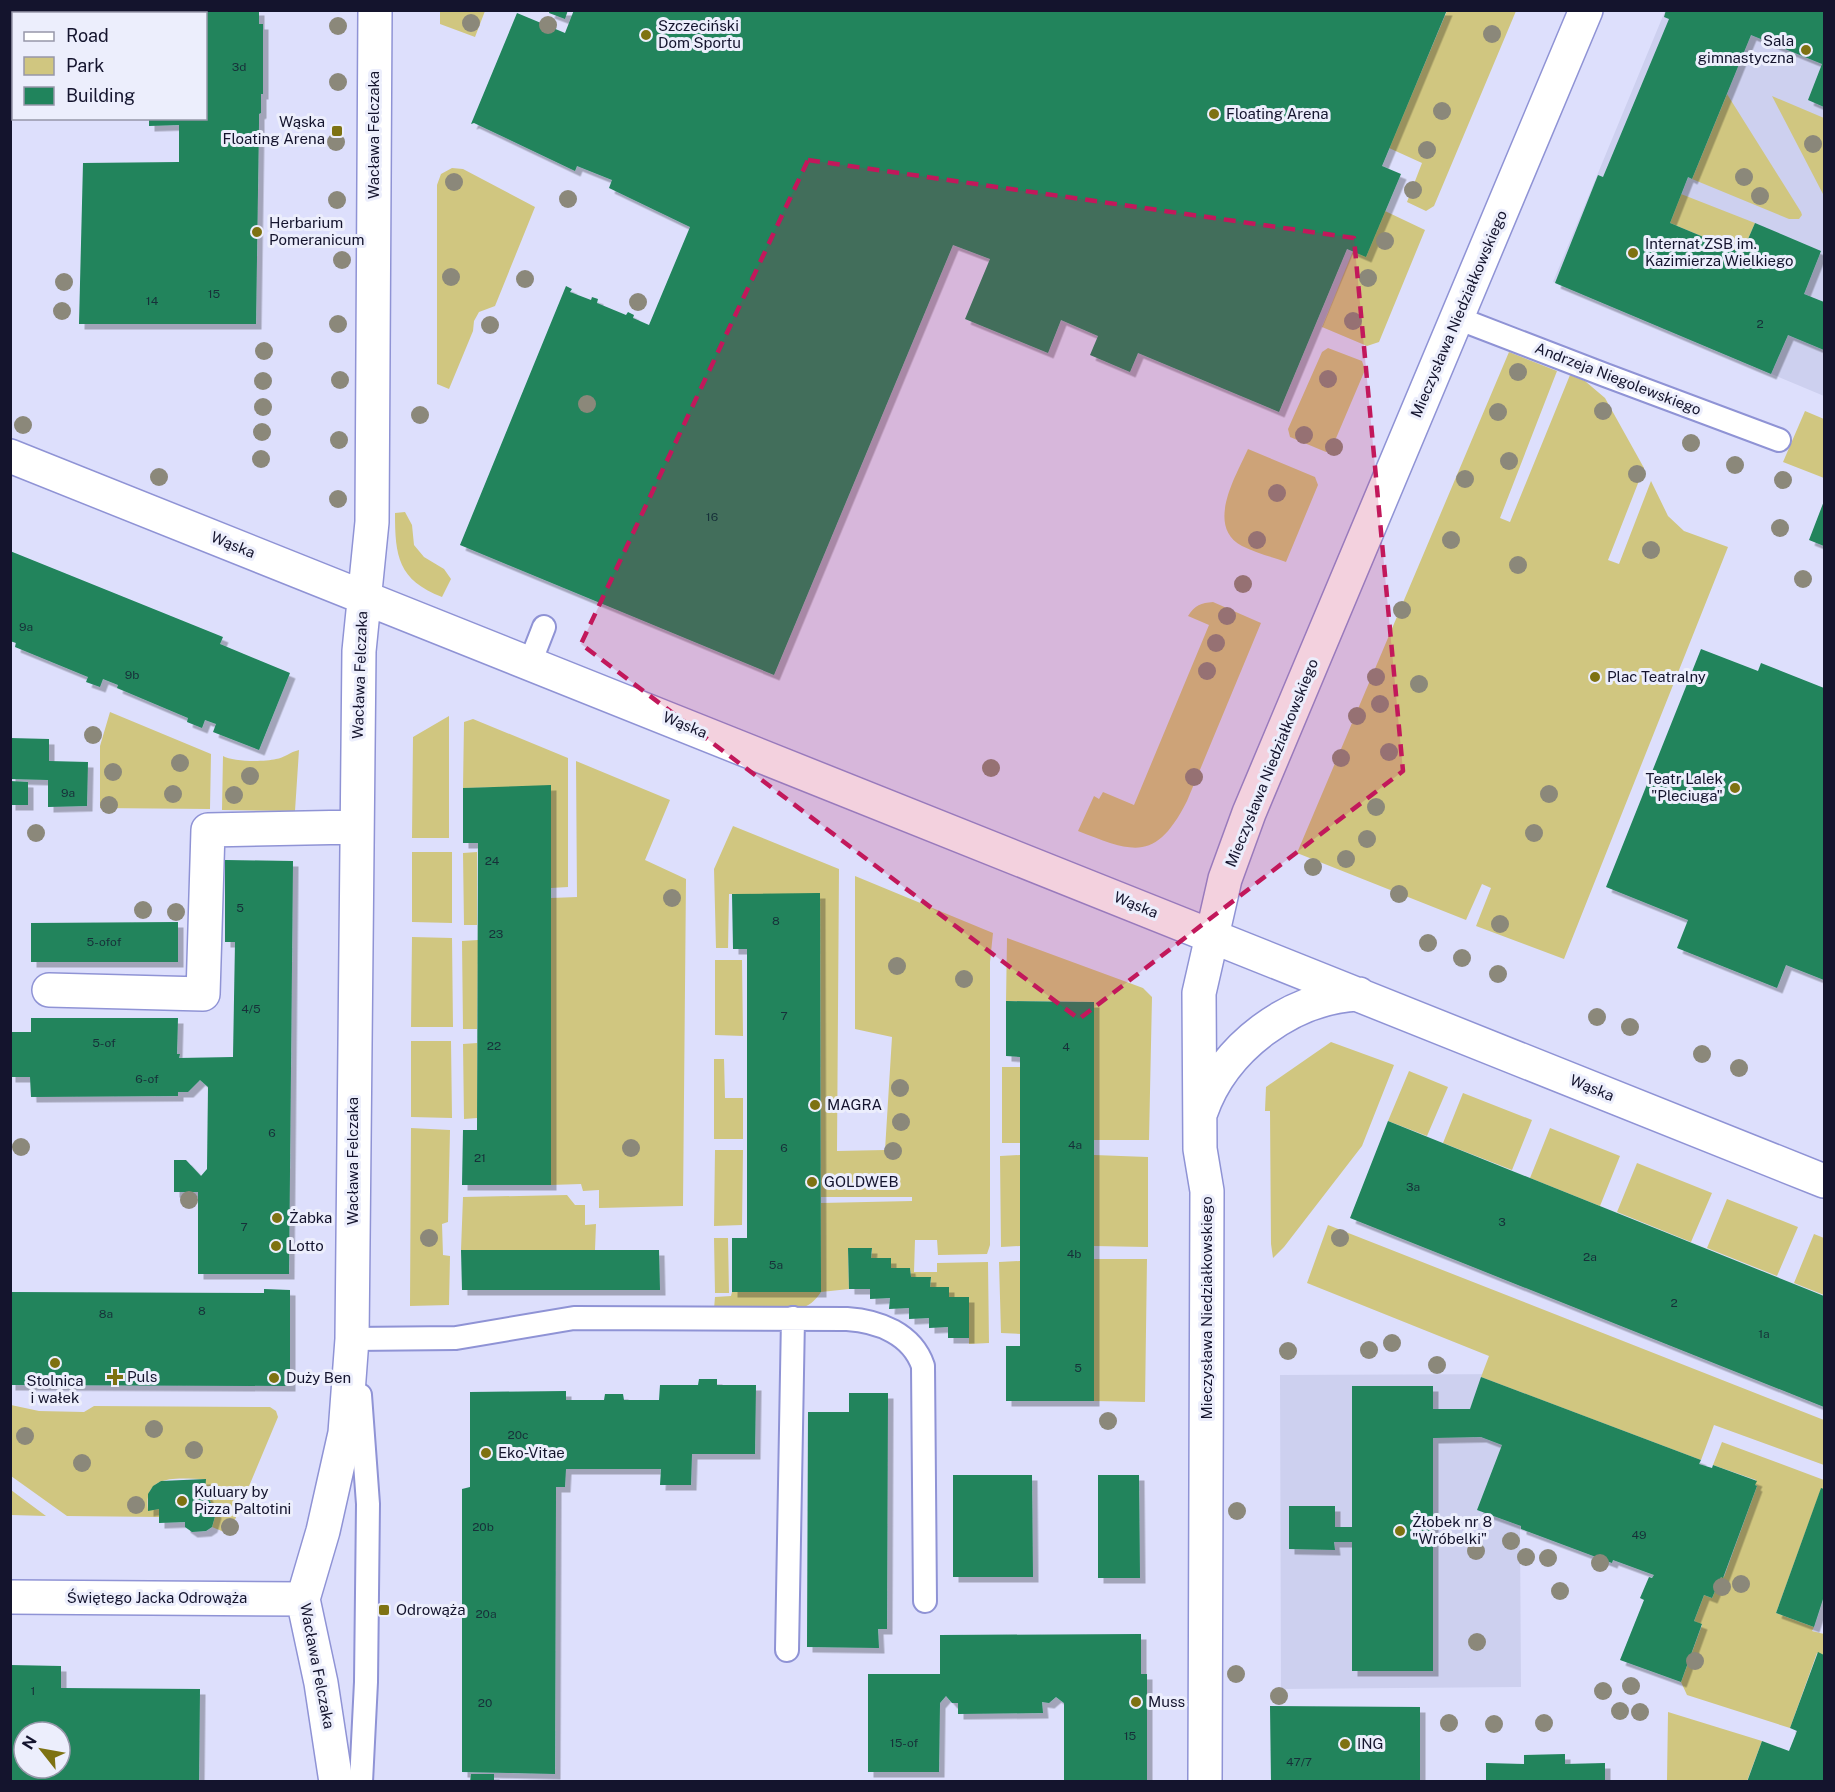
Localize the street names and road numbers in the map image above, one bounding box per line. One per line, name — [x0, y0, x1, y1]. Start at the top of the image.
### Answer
street label: Wacława Felczaka — [365, 71, 382, 199]
street label: Mieczysława Niedziałkowskiego — [1407, 208, 1510, 420]
street label: Andrzeja Niegolewskiego — [1533, 339, 1704, 418]
street label: Wąska — [209, 528, 258, 561]
street label: Wacława Felczaka — [349, 611, 370, 739]
street label: Mieczysława Niedziałkowskiego — [1222, 656, 1321, 869]
street label: Wąska — [661, 708, 710, 741]
street label: Wąska — [1112, 888, 1161, 921]
street label: Wąska — [1568, 1071, 1617, 1104]
street label: Wacława Felczaka — [344, 1097, 361, 1225]
street label: Mieczysława Niedziałkowskiego — [1198, 1196, 1215, 1420]
street label: Świętego Jacka Odrowąża — [67, 1588, 247, 1606]
street label: Wacława Felczaka — [297, 1601, 338, 1730]

